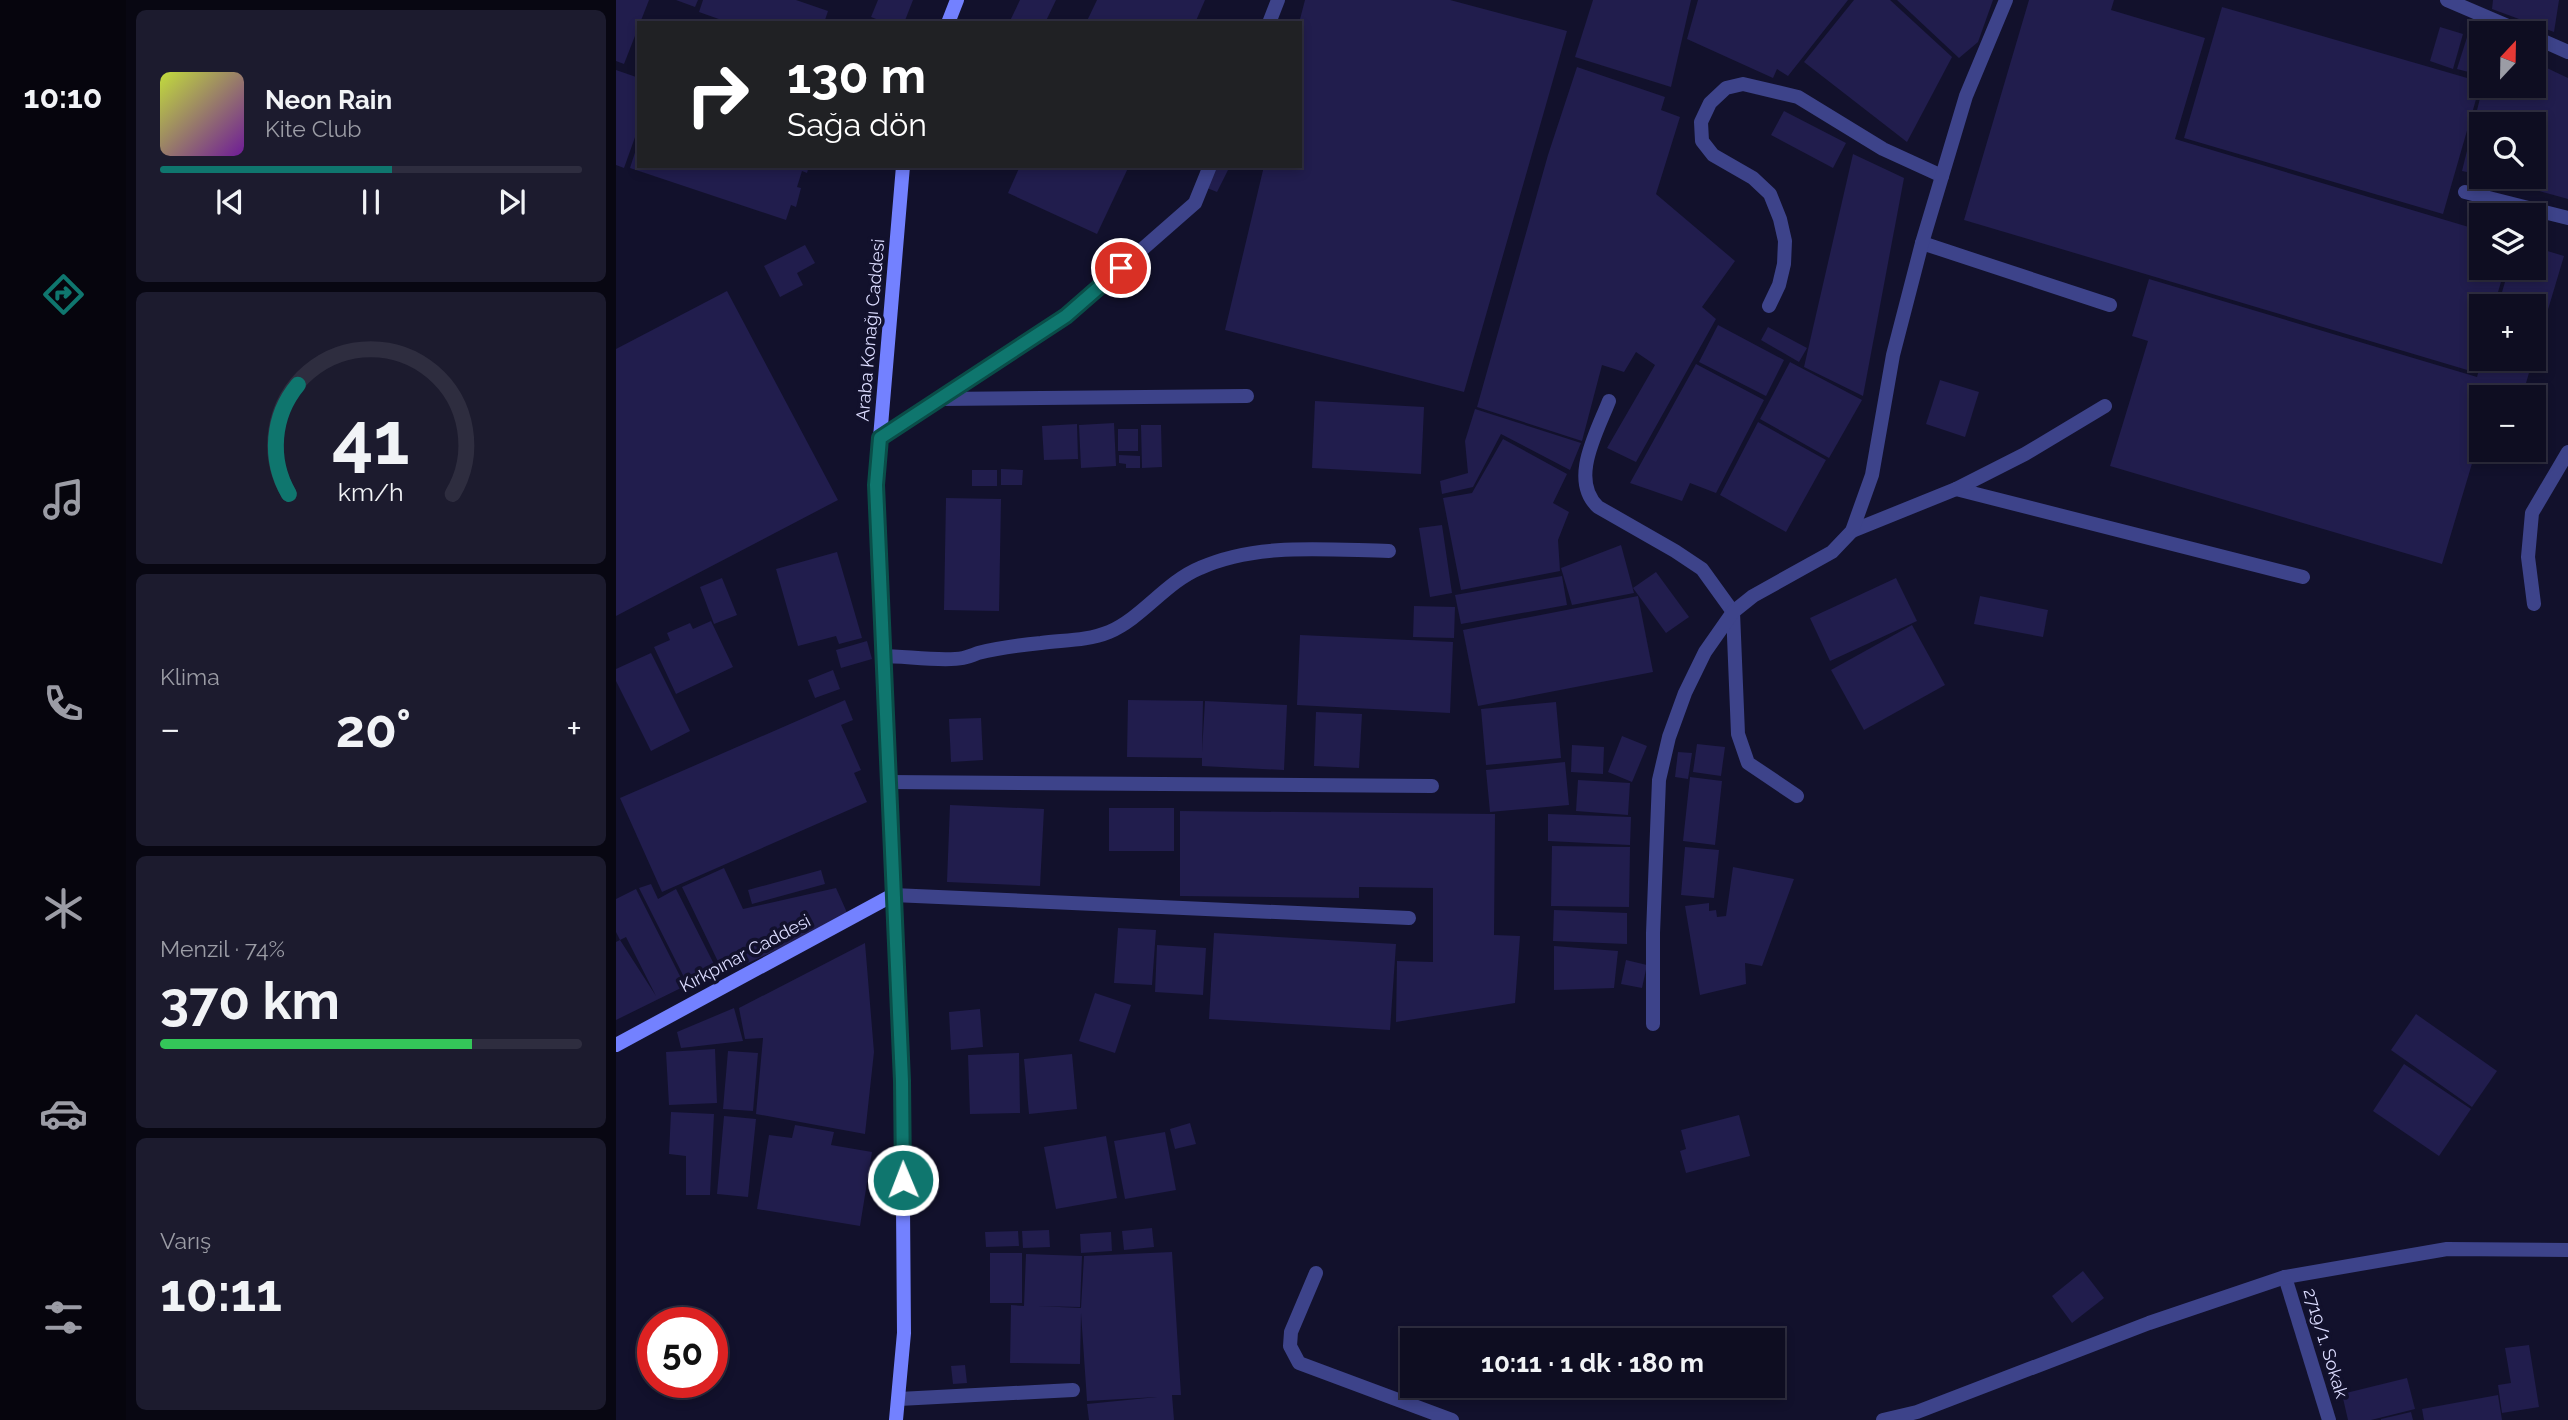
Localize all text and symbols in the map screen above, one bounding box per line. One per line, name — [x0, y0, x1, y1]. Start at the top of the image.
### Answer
north arrow — [2469, 21, 2546, 98]
map controls — [2469, 21, 2546, 462]
text: 130 m — [787, 47, 926, 104]
icon: right — [672, 49, 763, 140]
text: 10:10 — [24, 78, 102, 115]
text: Neon Rain — [265, 85, 392, 115]
text: Sağa dön — [787, 106, 927, 143]
button: search — [2469, 112, 2546, 189]
text: Kite Club — [265, 115, 362, 142]
icon: previous — [211, 183, 249, 221]
icon: pause — [352, 183, 390, 221]
icon: next — [493, 183, 531, 221]
button: layers — [2469, 203, 2546, 280]
street label: Araba Konağı Caddesi — [852, 238, 888, 422]
pin — [1091, 238, 1151, 298]
icon: arrive — [1102, 249, 1140, 287]
icon: directions — [39, 270, 88, 319]
button: + — [2469, 294, 2546, 371]
button: − — [2469, 385, 2546, 462]
text: 41 — [332, 396, 410, 481]
icon: music — [39, 475, 88, 524]
text: km/h — [338, 477, 404, 507]
text: Klima — [160, 663, 220, 690]
icon: phone — [39, 679, 88, 728]
text: 20° — [336, 698, 411, 759]
text: − — [160, 706, 180, 751]
text: + — [566, 706, 582, 751]
icon: climate — [39, 884, 88, 933]
street label: Kırkpınar Caddesi — [676, 910, 814, 996]
text: Menzil · 74% — [160, 935, 285, 962]
text: 370 km — [160, 970, 340, 1031]
icon: car — [39, 1089, 88, 1138]
position arrow — [866, 1143, 940, 1217]
text: Varış — [160, 1227, 211, 1254]
text: 10:11 — [160, 1262, 282, 1323]
street label: 2719/1. Sokak — [2299, 1285, 2353, 1401]
icon: filters — [39, 1293, 88, 1342]
speed limit sign: 50 — [637, 1307, 728, 1398]
text: 10:11 · 1 dk · 180 m — [1481, 1348, 1704, 1378]

